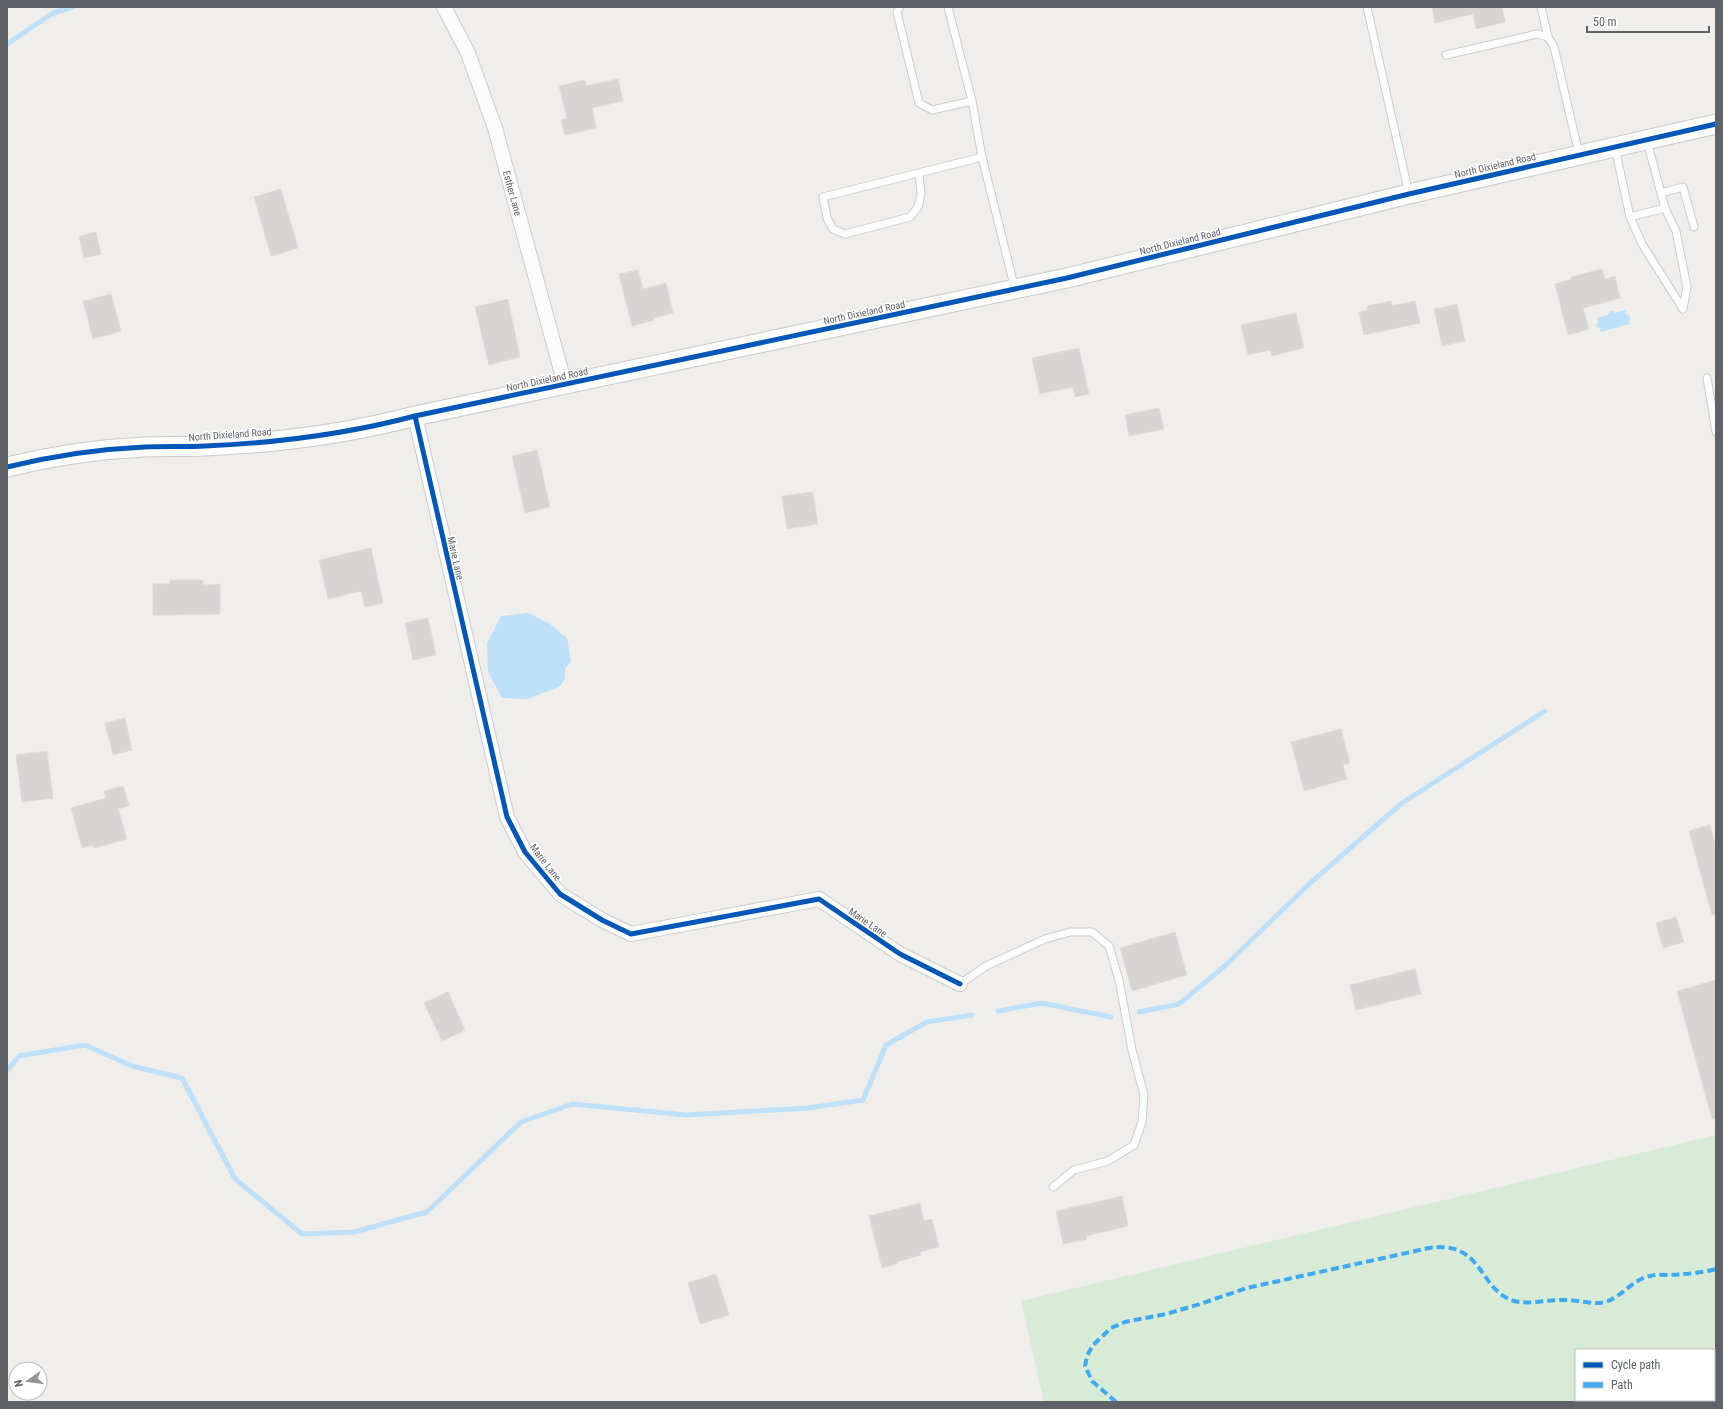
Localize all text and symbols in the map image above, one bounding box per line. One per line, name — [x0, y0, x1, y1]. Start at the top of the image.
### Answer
scale bar — [1587, 8, 1709, 34]
text: 50 m — [1593, 15, 1617, 29]
street label: North Dixieland Road — [1453, 151, 1537, 180]
street label: Esther Lane — [501, 169, 524, 217]
street label: North Dixieland Road — [1138, 226, 1222, 257]
street label: North Dixieland Road — [822, 298, 906, 327]
street label: North Dixieland Road — [505, 365, 589, 394]
street label: North Dixieland Road — [188, 426, 272, 443]
street label: Marie Lane — [445, 536, 466, 581]
street label: Marie Lane — [528, 842, 564, 883]
street label: Marie Lane — [847, 906, 889, 939]
legend — [1575, 1349, 1715, 1401]
text: Cycle path — [1611, 1358, 1661, 1372]
north arrow — [8, 1361, 48, 1401]
text: N — [12, 1378, 26, 1388]
text: Path — [1611, 1378, 1633, 1392]

